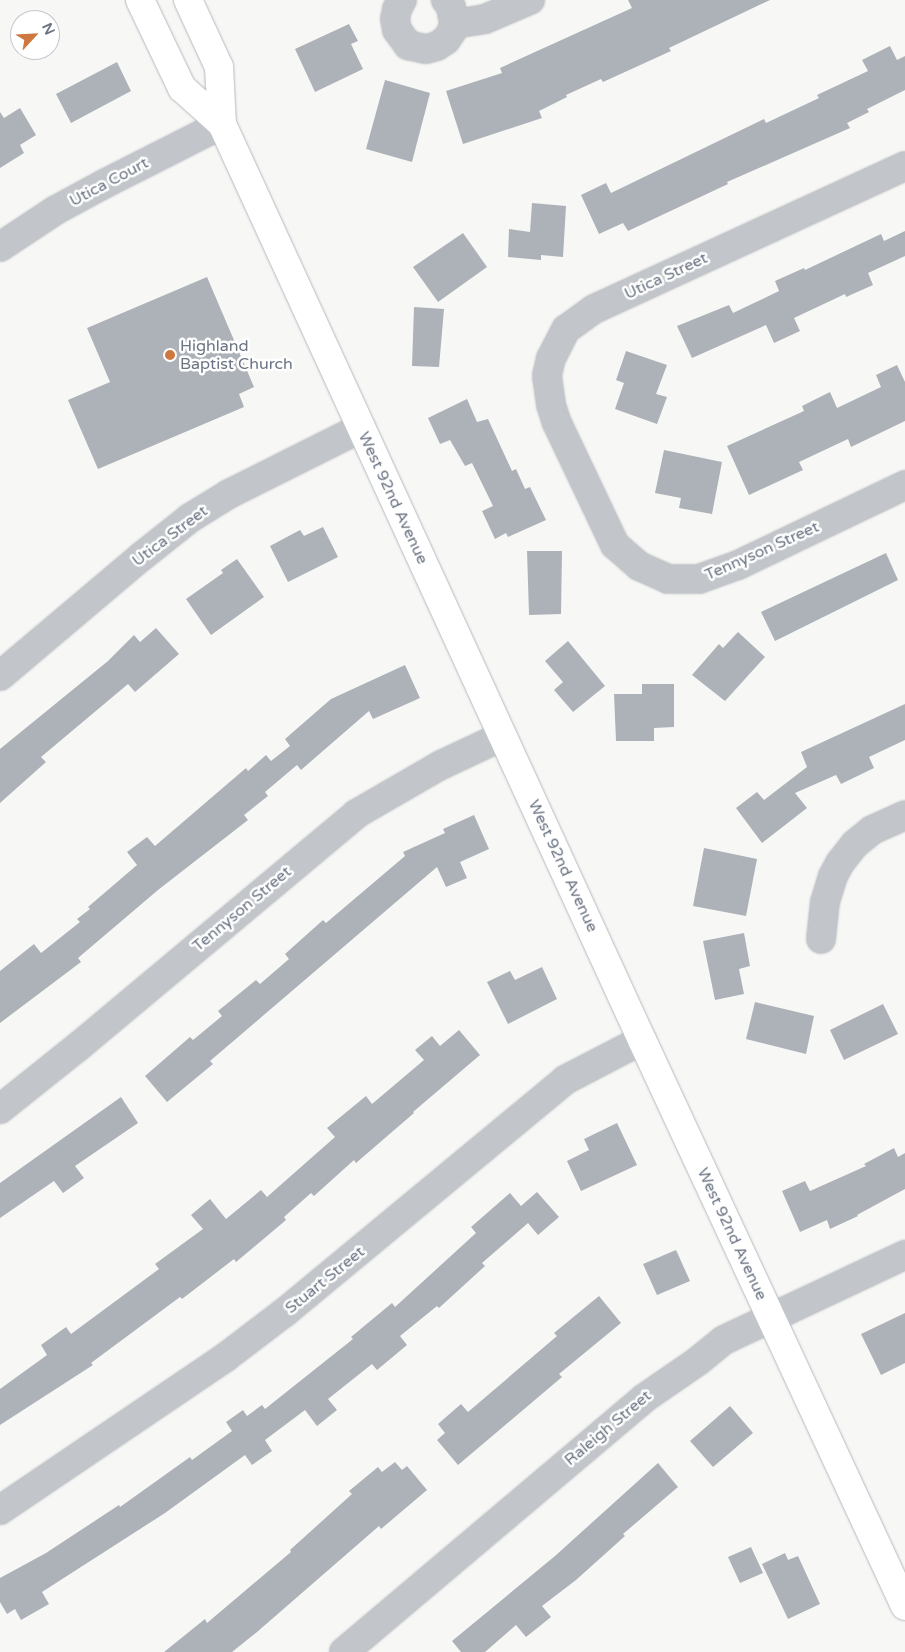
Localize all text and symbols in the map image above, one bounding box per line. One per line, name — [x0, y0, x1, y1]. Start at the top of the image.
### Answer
north arrow — [10, 10, 60, 60]
text: N — [38, 20, 58, 38]
street label: Utica Court — [66, 153, 152, 211]
street label: Utica Street — [621, 248, 711, 304]
place label: Highland Baptist Church — [180, 336, 293, 374]
marker: Highland Baptist Church — [164, 349, 176, 361]
street label: West 92nd Avenue — [354, 429, 432, 567]
street label: Utica Street — [128, 501, 212, 571]
street label: Tennyson Street — [702, 517, 822, 585]
street label: West 92nd Avenue — [524, 797, 602, 935]
street label: Tennyson Street — [189, 862, 295, 956]
street label: West 92nd Avenue — [693, 1165, 771, 1303]
street label: Stuart Street — [281, 1242, 369, 1318]
street label: Raleigh Street — [561, 1386, 655, 1470]

